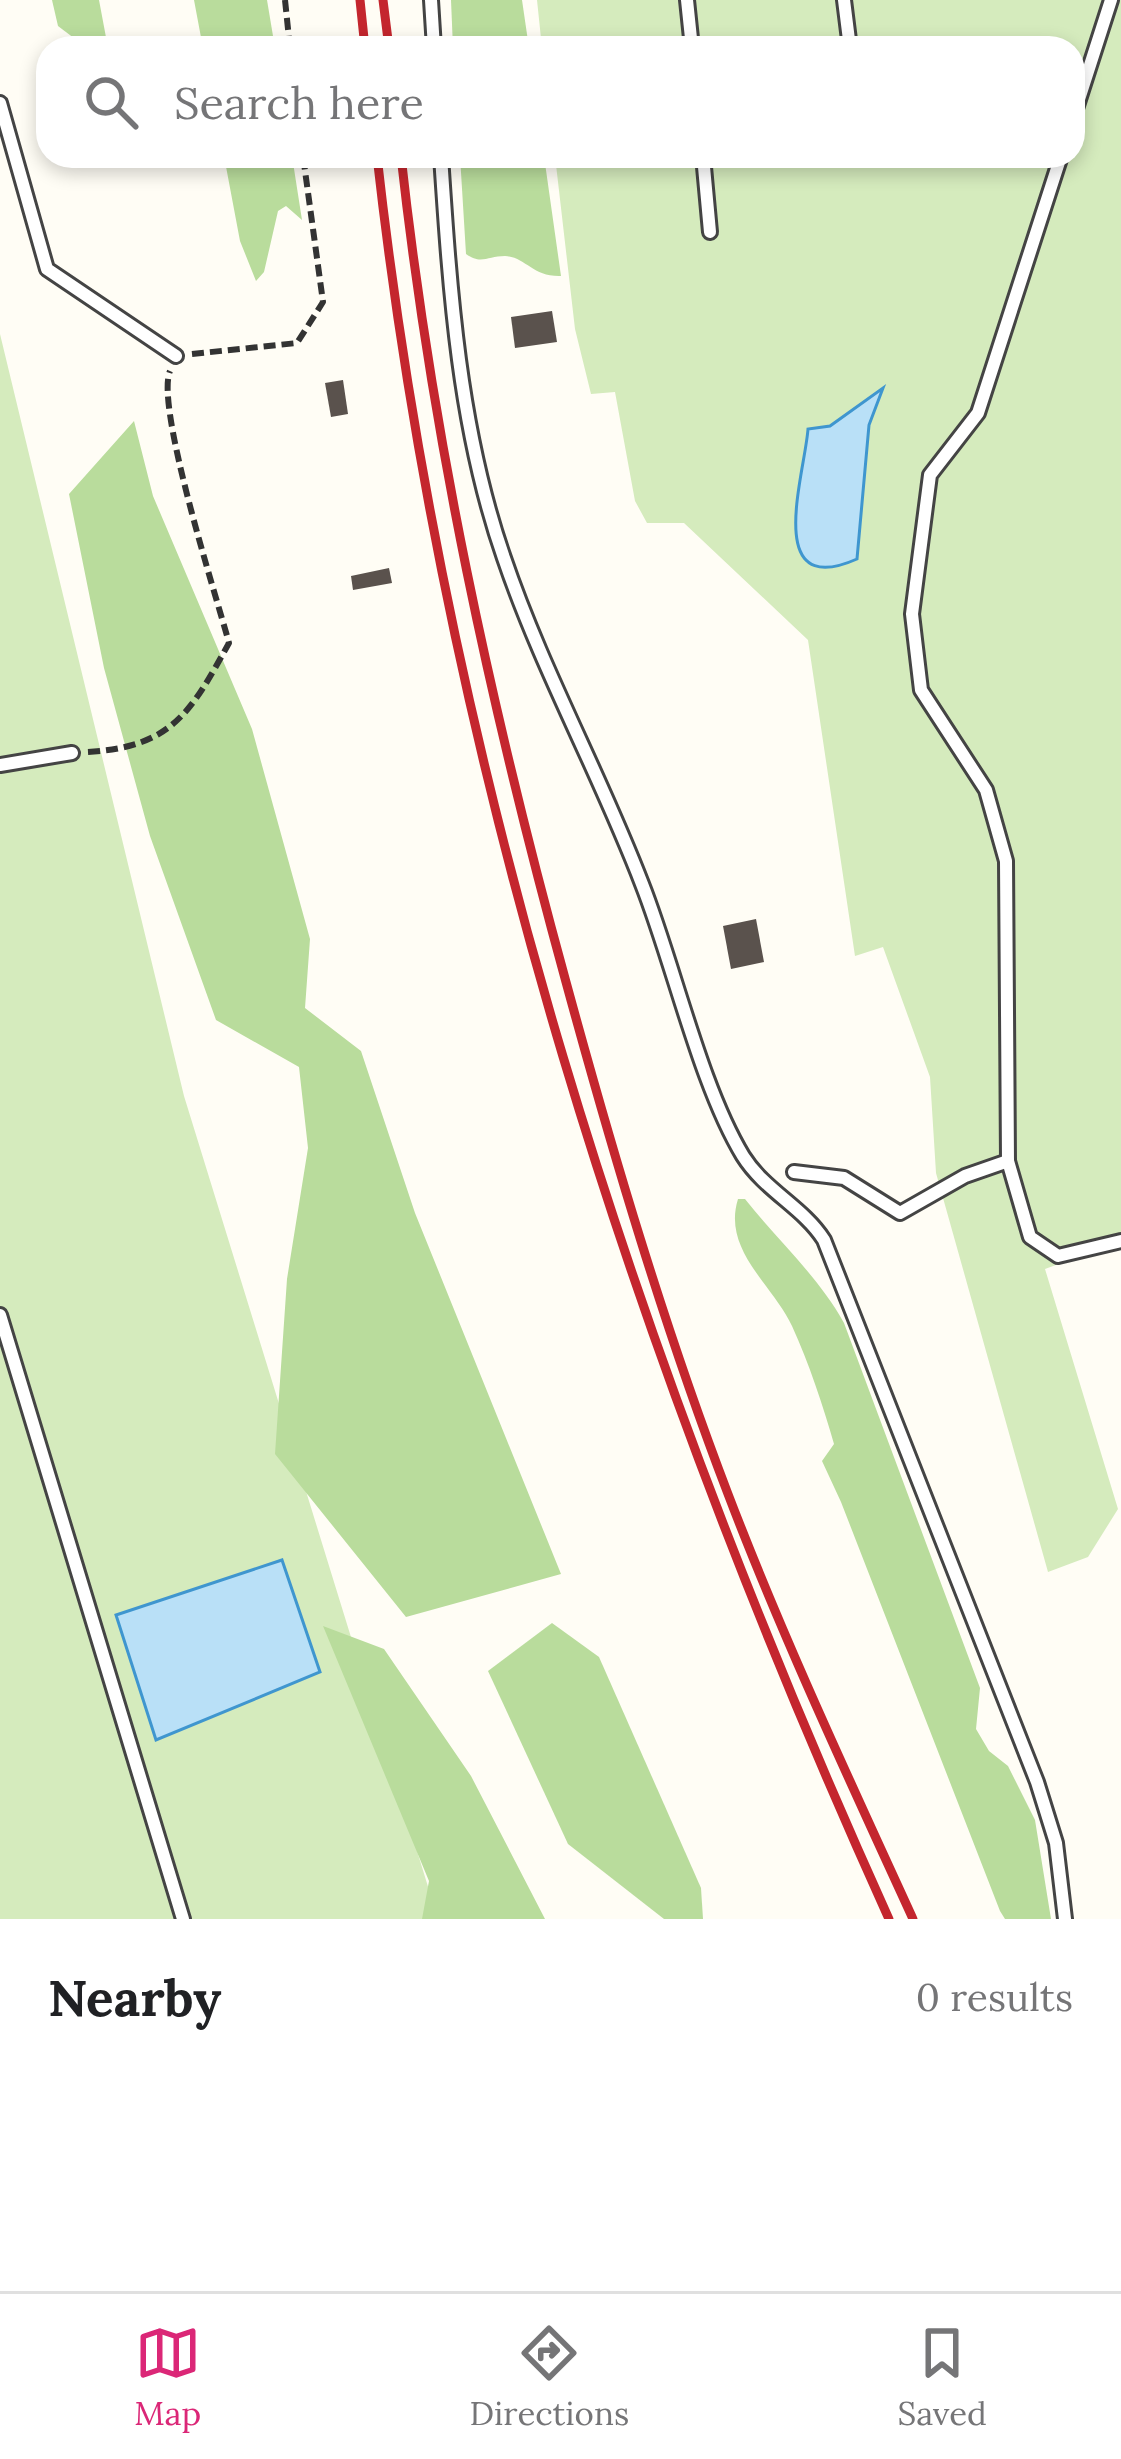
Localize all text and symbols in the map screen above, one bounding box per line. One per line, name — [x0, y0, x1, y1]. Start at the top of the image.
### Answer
search box — [36, 36, 1085, 168]
icon: search — [78, 69, 144, 135]
text: Search here — [174, 74, 424, 131]
text: Nearby — [48, 1965, 221, 2030]
text: 0 results — [916, 1972, 1073, 2022]
tab: Map — [134, 2320, 201, 2434]
tab: Directions — [470, 2320, 629, 2434]
tab: Saved — [898, 2320, 987, 2434]

